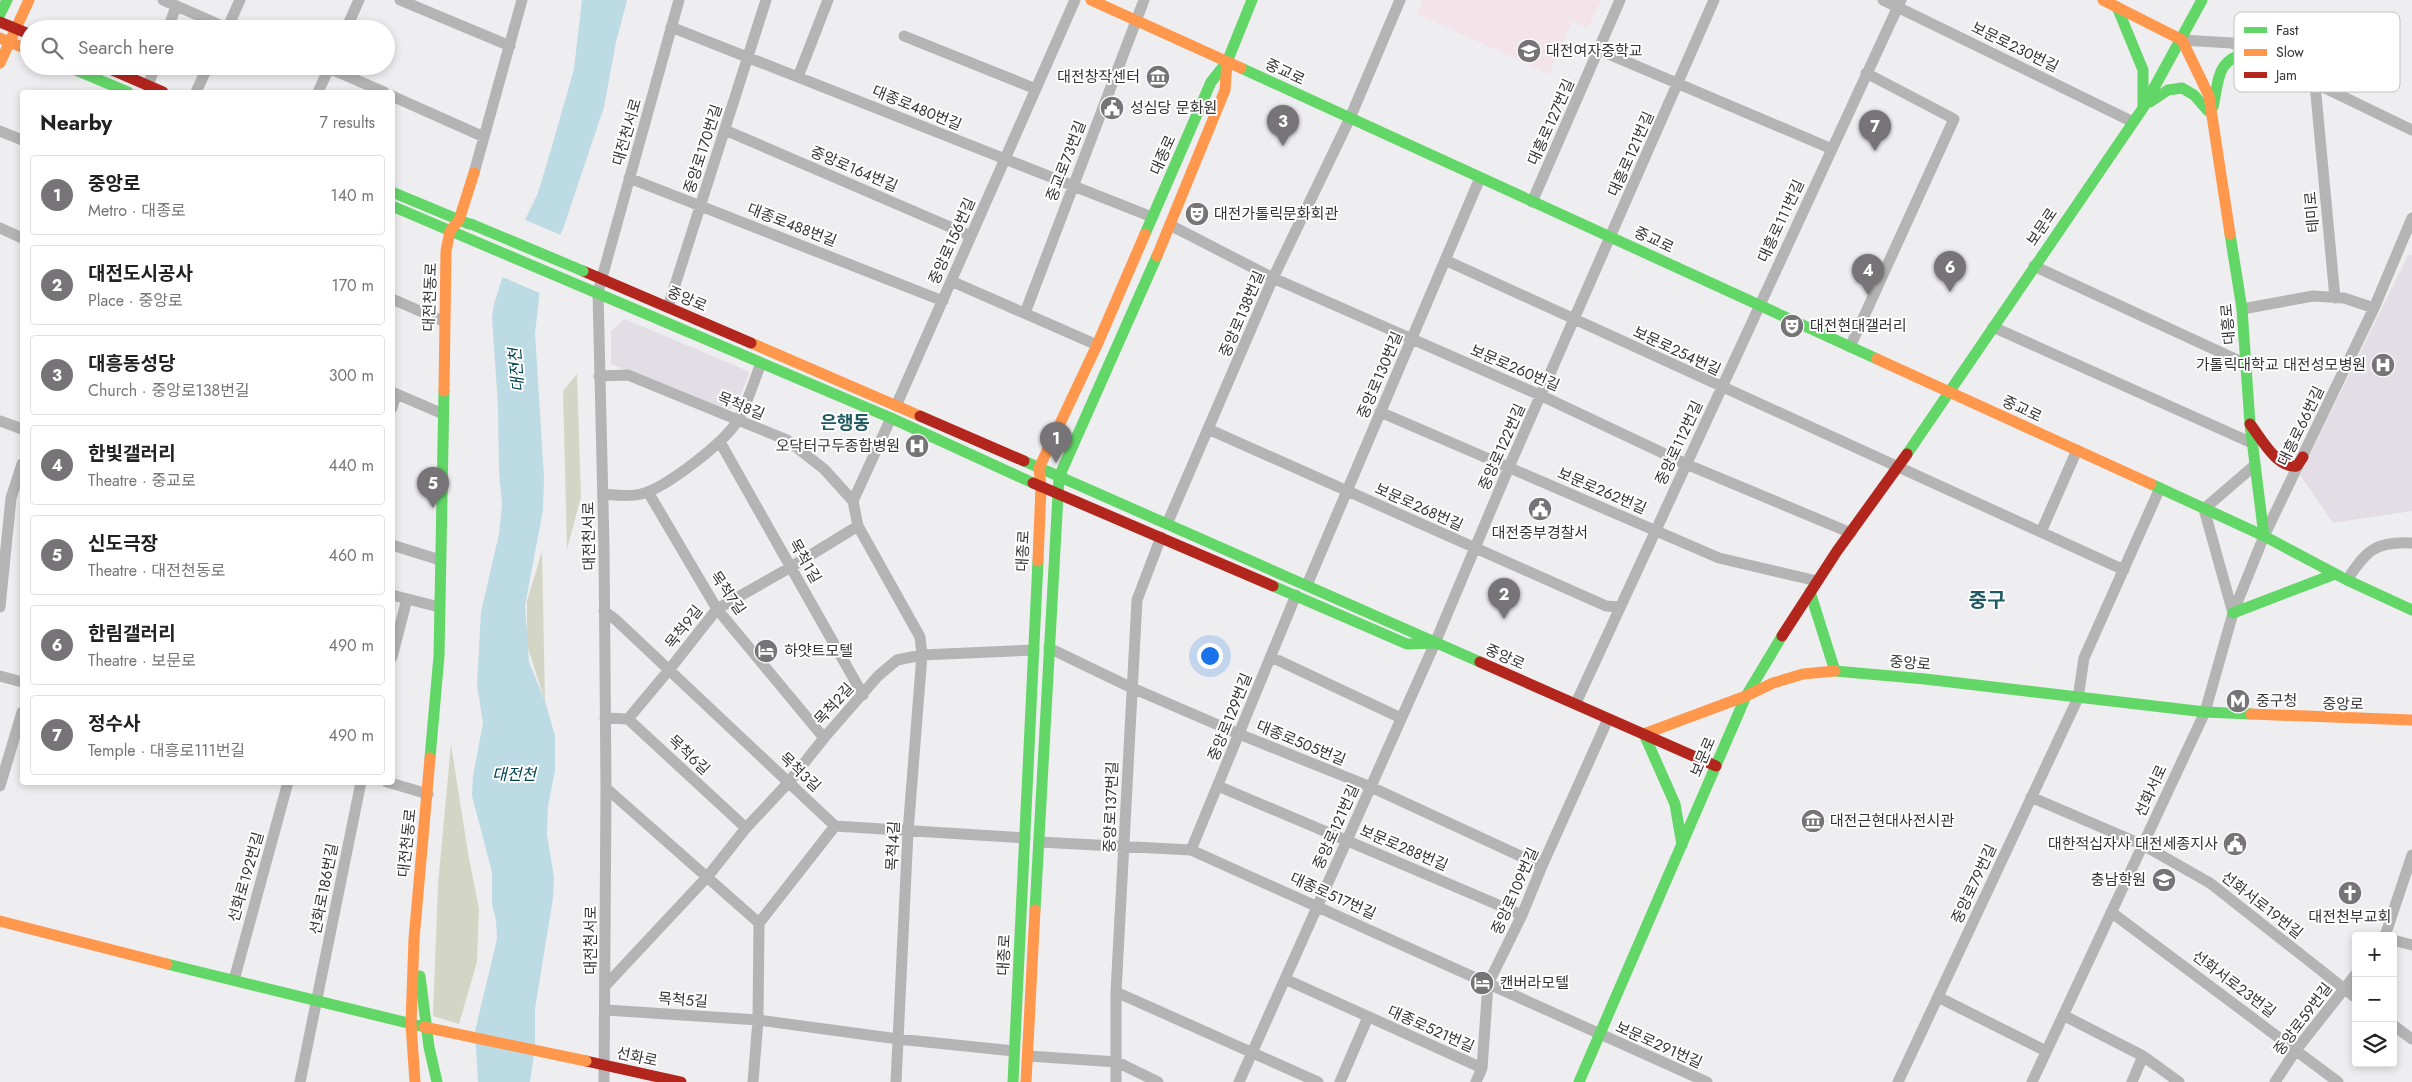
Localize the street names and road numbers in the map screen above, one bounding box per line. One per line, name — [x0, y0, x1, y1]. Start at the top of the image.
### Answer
street label: 보문로230번길 — [1968, 16, 2062, 78]
street label: 중교로 — [1262, 53, 1308, 91]
street label: 대흥로127번길 — [1522, 75, 1580, 169]
street label: 대종로480번길 — [869, 80, 965, 136]
street label: 대전천서로 — [607, 96, 647, 168]
street label: 중앙로170번길 — [678, 102, 728, 196]
street label: 대흥로121번길 — [1602, 108, 1660, 200]
street label: 중교로73번길 — [1040, 117, 1092, 205]
street label: 대종로 — [1145, 132, 1181, 178]
street label: 중앙로164번길 — [807, 141, 901, 197]
street label: 대흥로111번길 — [1752, 176, 1810, 266]
street label: 테미로 — [2299, 190, 2325, 234]
street label: 중앙로156번길 — [923, 194, 981, 288]
street label: 대종로488번길 — [744, 198, 840, 252]
street label: 보문로 — [2021, 204, 2063, 250]
street label: 중교로 — [1631, 221, 1677, 259]
street label: 대전천동로 — [418, 262, 442, 332]
street label: 중앙로138번길 — [1214, 267, 1270, 361]
street label: 중앙로 — [664, 281, 710, 317]
street label: 대흥로 — [2215, 302, 2241, 346]
street label: 보문로254번길 — [1629, 321, 1725, 381]
street label: 중앙로130번길 — [1352, 328, 1408, 422]
street label: 보문로260번길 — [1467, 339, 1563, 397]
street label: 대흥로66번길 — [2272, 382, 2330, 470]
street label: 목척8길 — [714, 387, 768, 425]
street label: 중교로 — [1999, 390, 2045, 428]
street label: 중앙로112번길 — [1650, 397, 1708, 489]
street label: 중앙로122번길 — [1473, 400, 1531, 494]
street label: 보문로262번길 — [1554, 462, 1650, 520]
street label: 보문로268번길 — [1371, 478, 1467, 536]
street label: 대전천서로 — [577, 501, 601, 571]
street label: 대종로 — [1011, 530, 1035, 572]
street label: 목척1길 — [783, 535, 827, 587]
street label: 목척7길 — [705, 567, 751, 619]
street label: 목척9길 — [660, 601, 708, 653]
street label: 중앙로 — [1482, 639, 1528, 675]
street label: 중앙로 — [1888, 650, 1932, 676]
street label: 중앙로129번길 — [1202, 670, 1258, 764]
street label: 목척2길 — [809, 678, 859, 730]
street label: 중앙로 — [2322, 693, 2364, 715]
street label: 대종로505번길 — [1253, 715, 1349, 771]
street label: 목척6길 — [663, 730, 715, 780]
street label: 보문로 — [1685, 734, 1721, 780]
street label: 목척3길 — [774, 747, 826, 797]
street label: 중앙로137번길 — [1098, 761, 1124, 853]
street label: 선화서로 — [2129, 761, 2173, 821]
street label: 중앙로121번길 — [1307, 781, 1365, 873]
street label: 대전천동로 — [392, 808, 422, 878]
street label: 목척4길 — [881, 820, 905, 872]
street label: 보문로288번길 — [1356, 820, 1452, 876]
street label: 선화로192번길 — [223, 829, 269, 925]
street label: 선화로186번길 — [304, 841, 344, 937]
street label: 중앙로79번길 — [1946, 841, 2002, 927]
street label: 중앙로109번길 — [1486, 844, 1544, 938]
street label: 선화서로19번길 — [2217, 866, 2307, 944]
street label: 대종로517번길 — [1286, 867, 1380, 925]
street label: 대전천서로 — [580, 905, 602, 975]
street label: 대종로 — [992, 934, 1016, 976]
street label: 선화서로23번길 — [2188, 945, 2280, 1023]
street label: 중앙로59번길 — [2268, 978, 2338, 1060]
street label: 목척5길 — [657, 987, 709, 1013]
street label: 대종로521번길 — [1384, 1000, 1478, 1058]
street label: 보문로291번길 — [1612, 1016, 1706, 1074]
street label: 선화로 — [614, 1042, 660, 1072]

